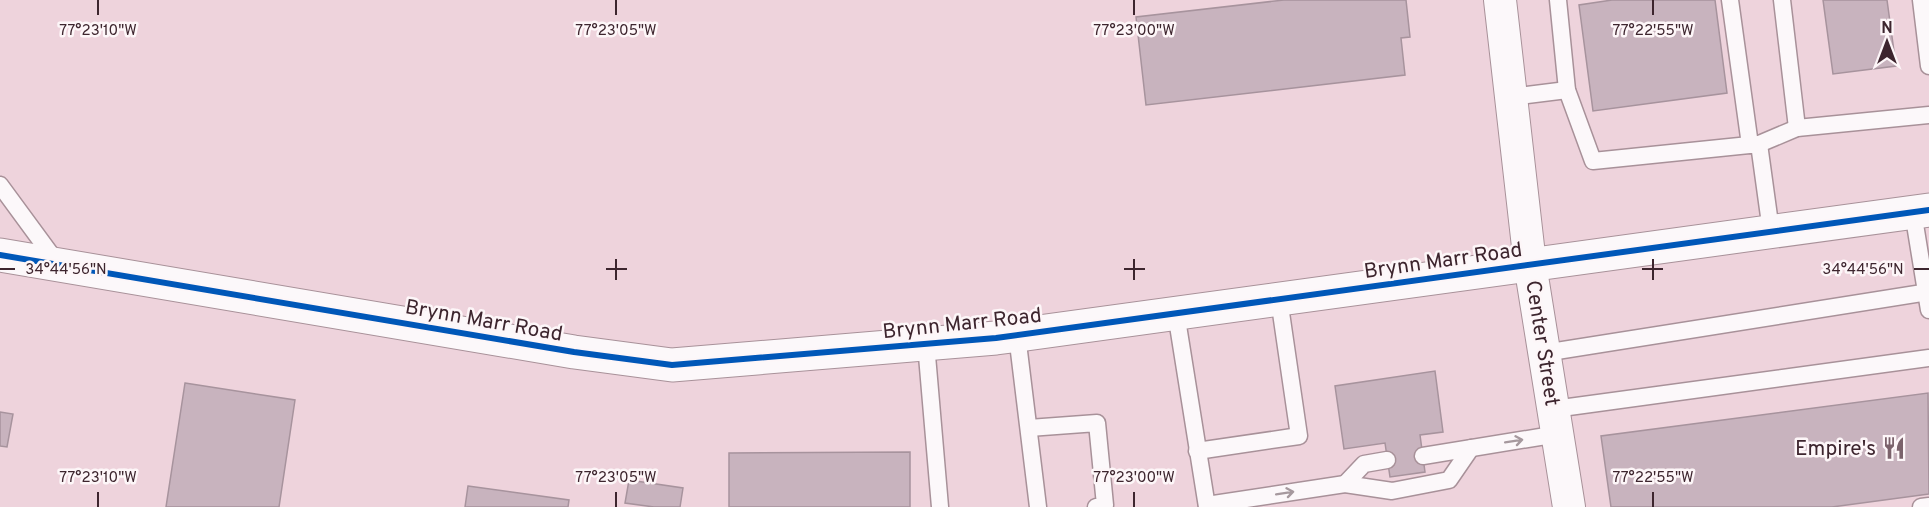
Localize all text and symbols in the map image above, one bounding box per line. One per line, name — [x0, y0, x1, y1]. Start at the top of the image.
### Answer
north arrow — [1857, 12, 1917, 72]
text: N — [1881, 19, 1893, 39]
text: 77°23'10"W — [59, 22, 137, 41]
text: 77°23'05"W — [575, 22, 657, 41]
text: 77°23'00"W — [1093, 22, 1175, 41]
text: 77°22'55"W — [1612, 22, 1694, 41]
street label: Brynn Marr Road — [1362, 237, 1524, 286]
text: 34°44'56"N — [25, 261, 107, 280]
text: 34°44'56"N — [1822, 261, 1904, 280]
street label: Center Street — [1518, 278, 1565, 408]
street label: Brynn Marr Road — [403, 294, 565, 349]
street label: Brynn Marr Road — [881, 303, 1043, 346]
one-way arrow — [1504, 435, 1524, 446]
restaurant icon: Empire's — [1881, 435, 1907, 461]
place label: Empire's — [1795, 436, 1876, 463]
text: 77°23'10"W — [59, 469, 137, 488]
text: 77°23'05"W — [575, 469, 657, 488]
text: 77°23'00"W — [1093, 469, 1175, 488]
text: 77°22'55"W — [1612, 469, 1694, 488]
one-way arrow — [1275, 488, 1295, 499]

